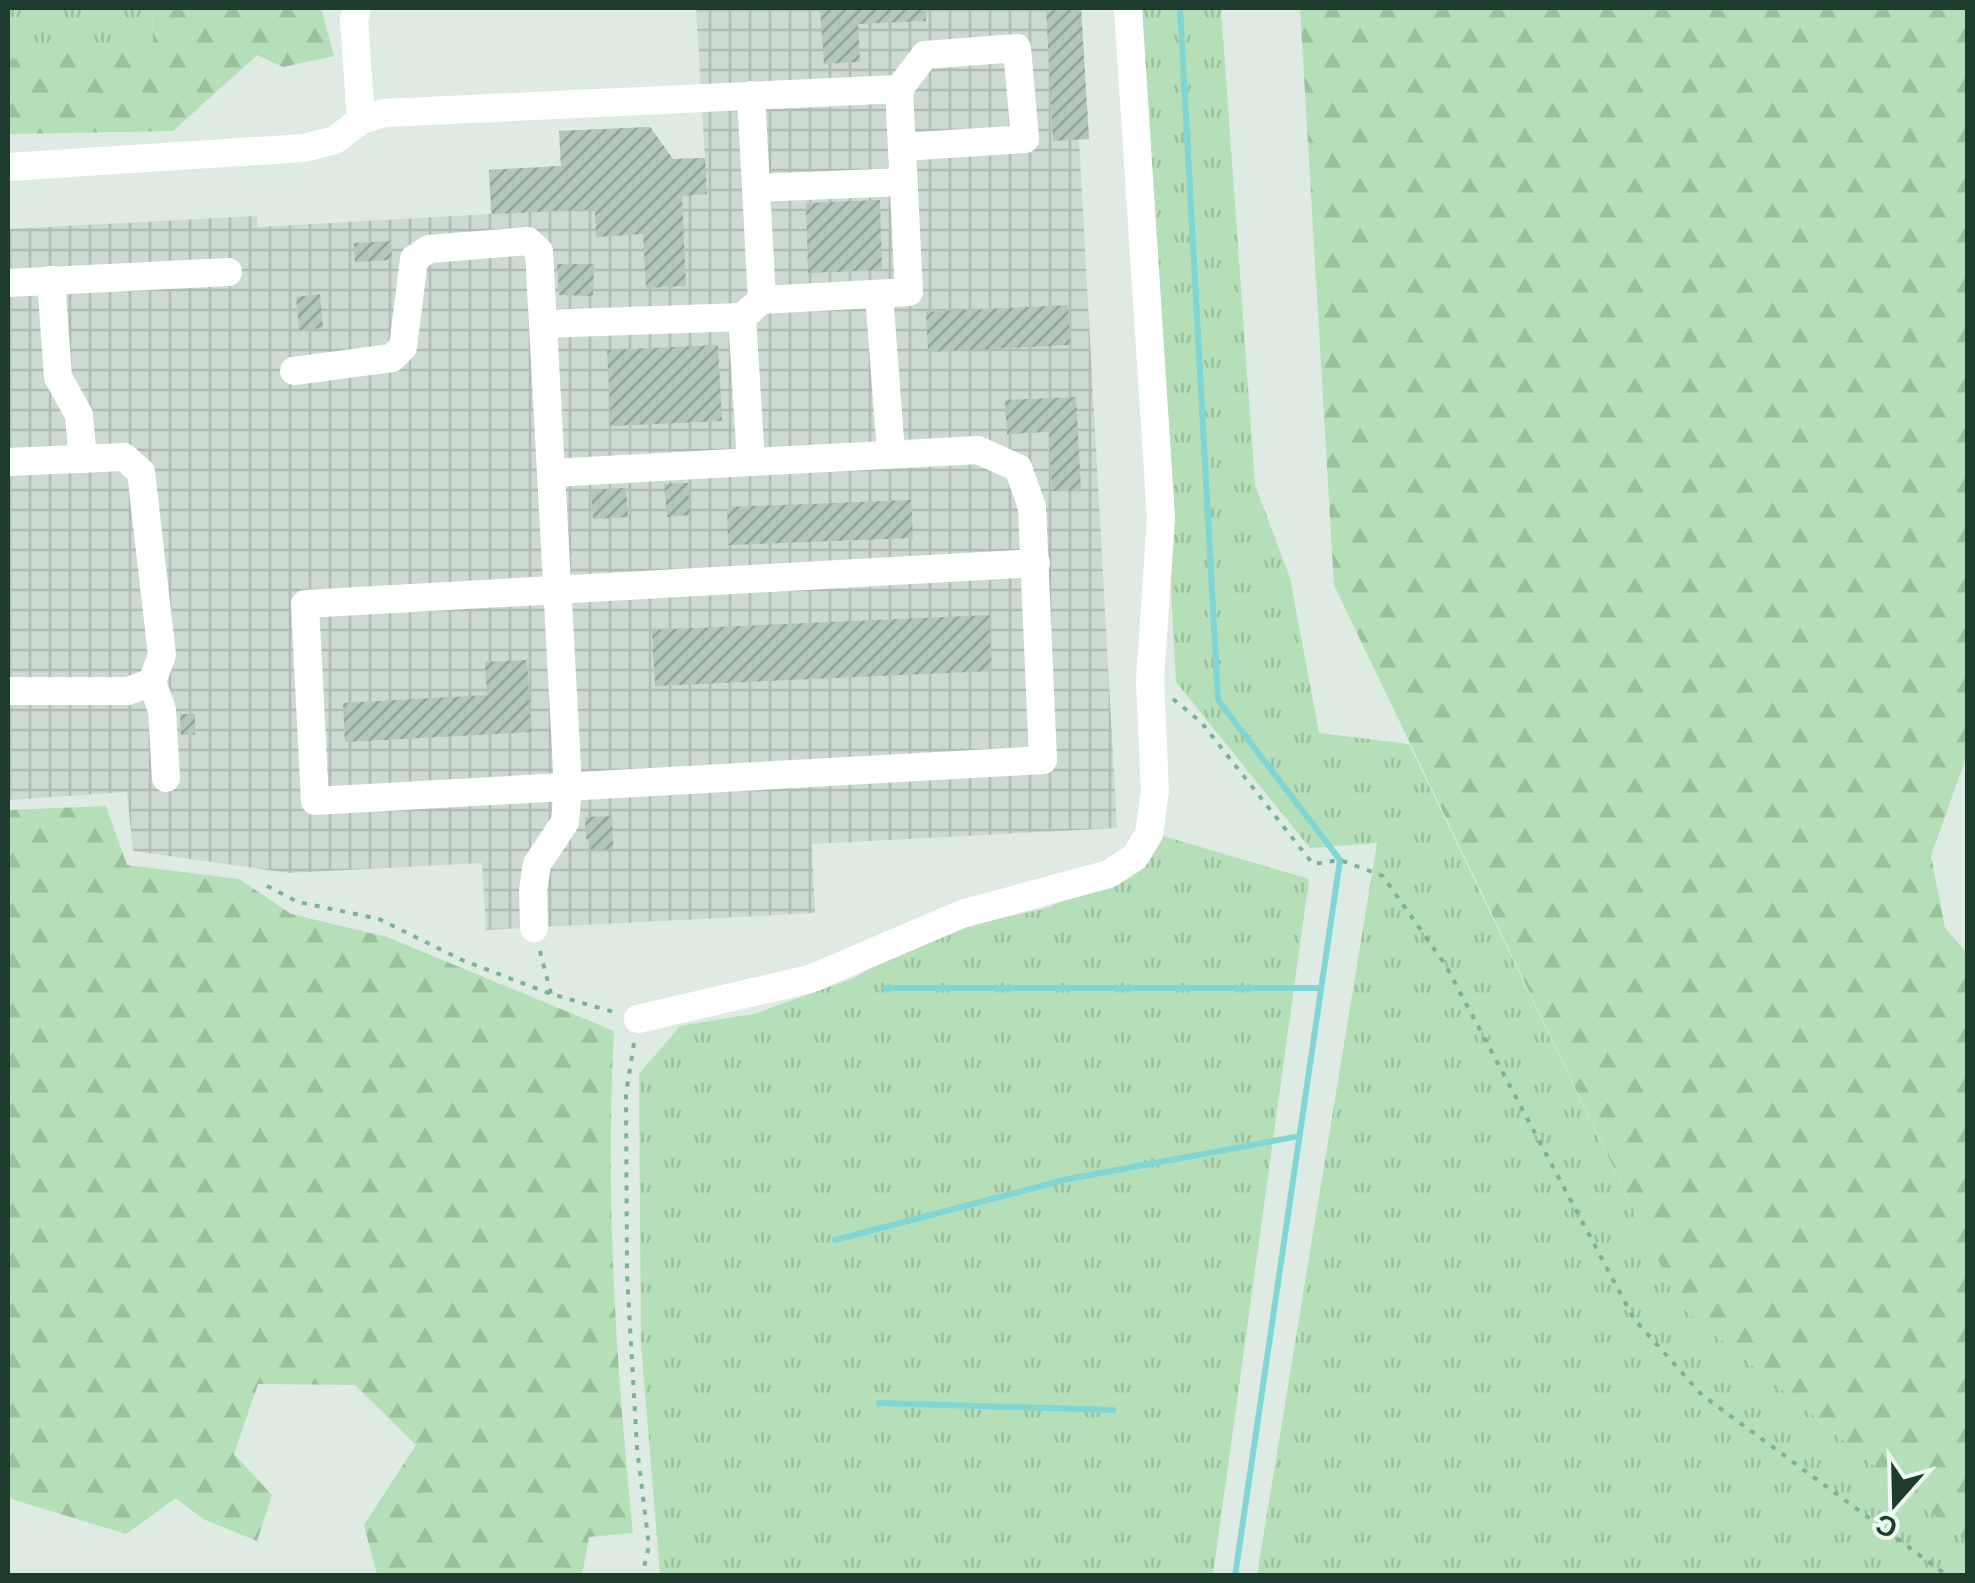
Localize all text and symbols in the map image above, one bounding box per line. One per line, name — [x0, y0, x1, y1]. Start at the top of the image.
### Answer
north arrow — [1845, 1453, 1945, 1553]
text: С — [1871, 1507, 1902, 1545]

